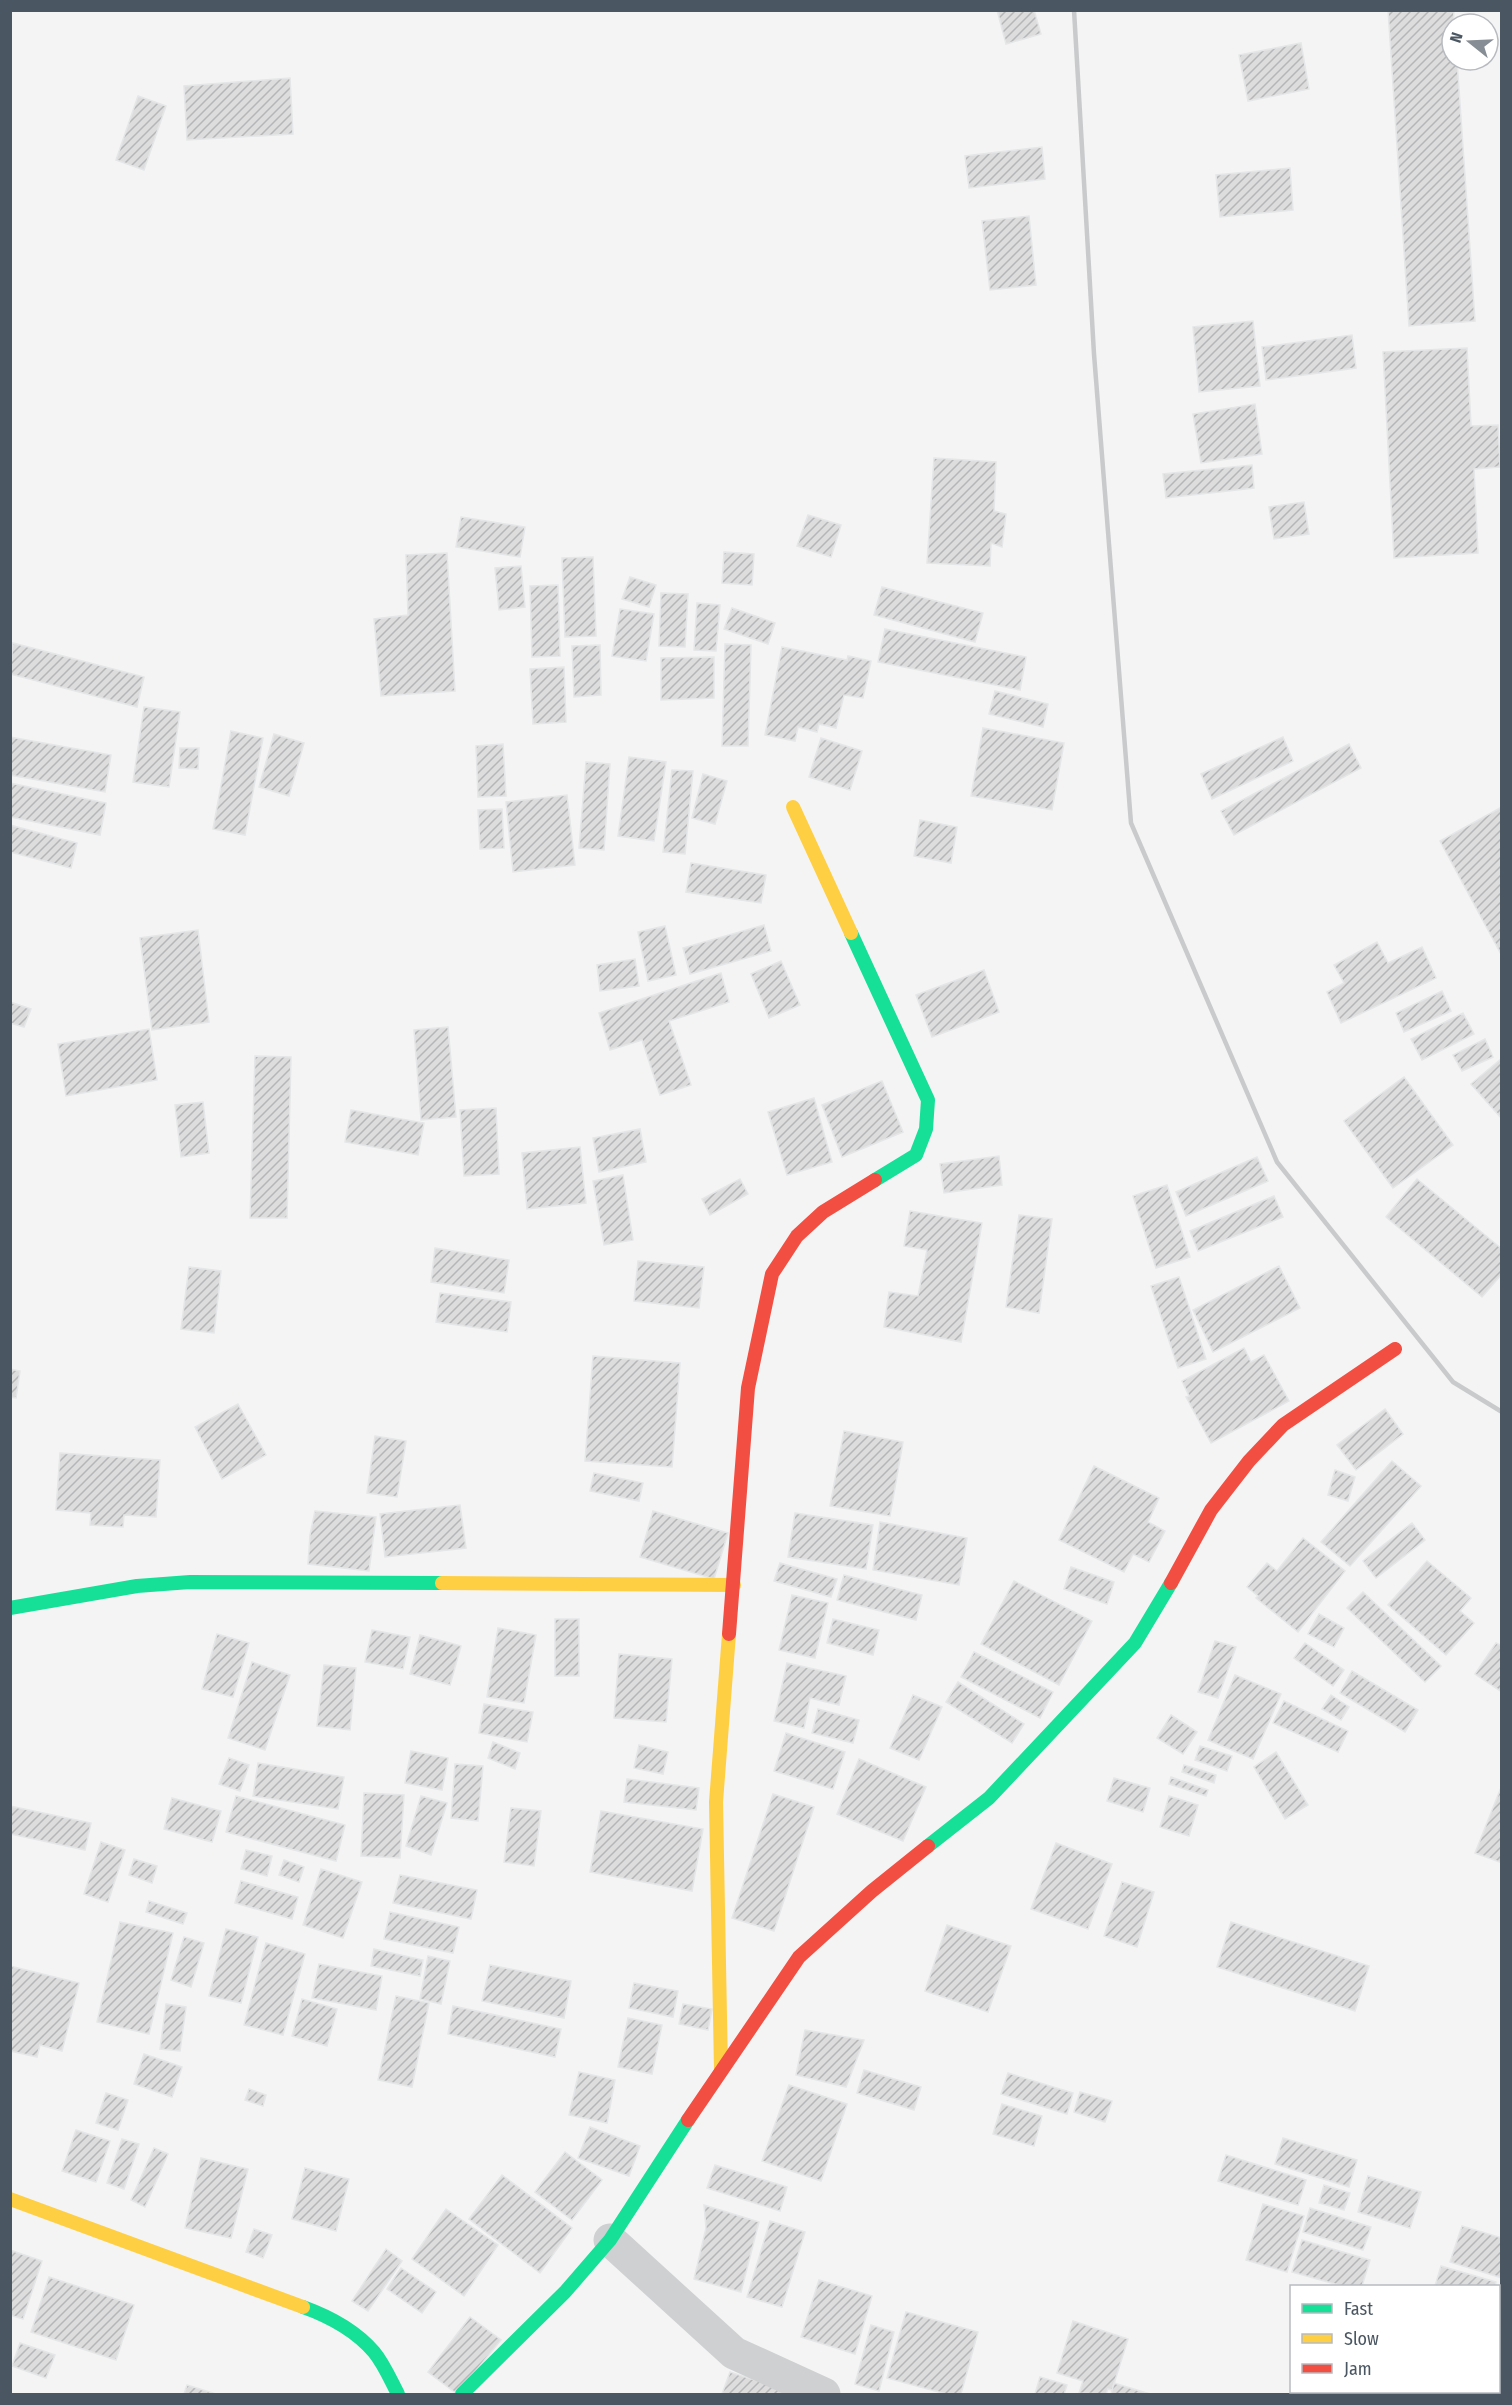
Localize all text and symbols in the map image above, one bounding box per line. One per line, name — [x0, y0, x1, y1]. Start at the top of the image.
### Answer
north arrow — [1440, 12, 1500, 72]
text: N — [1446, 30, 1467, 45]
legend — [1290, 2285, 1500, 2393]
text: Fast — [1344, 2298, 1373, 2320]
text: Slow — [1344, 2328, 1379, 2350]
text: Jam — [1344, 2358, 1372, 2380]

